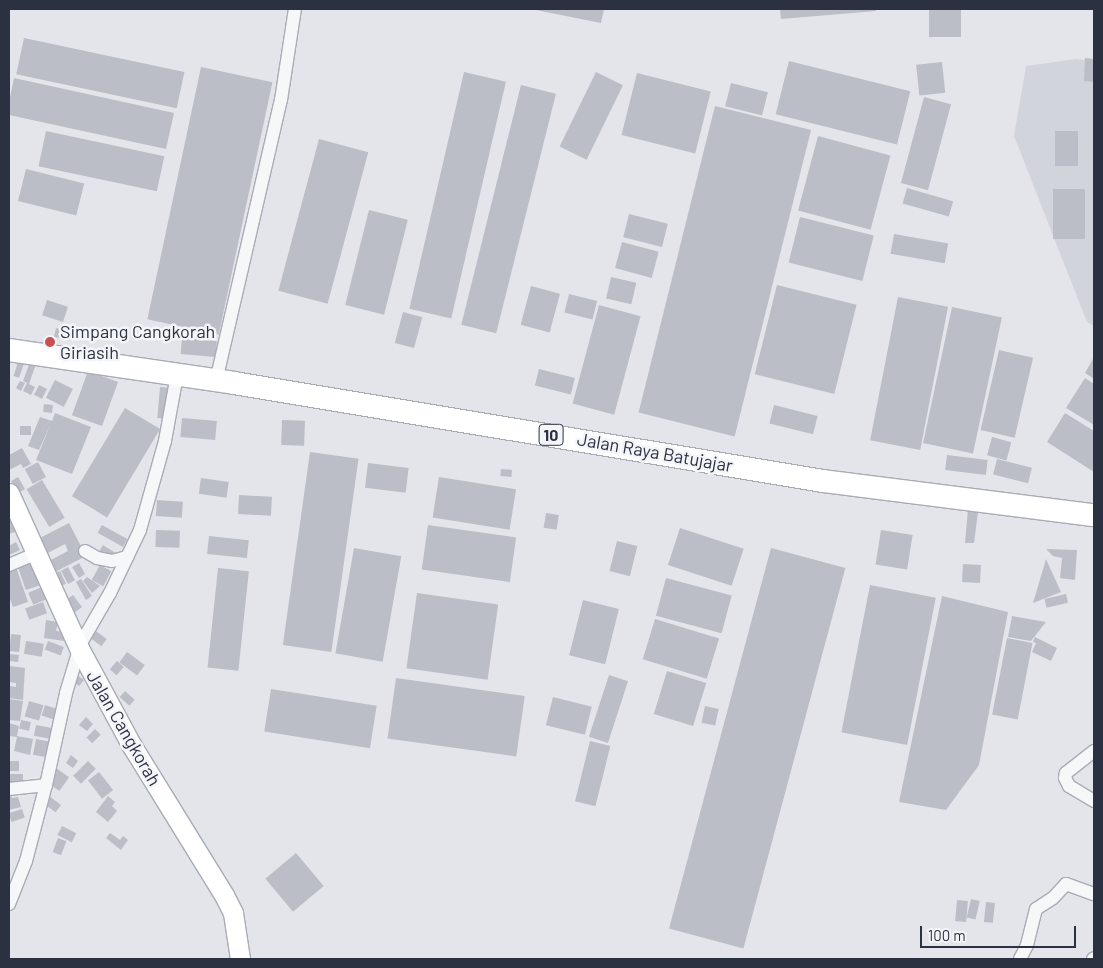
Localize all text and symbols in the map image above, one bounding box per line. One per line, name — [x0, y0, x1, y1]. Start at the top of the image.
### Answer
place label: Simpang Cangkorah Giriasih — [60, 321, 215, 364]
marker: Simpang Cangkorah Giriasih — [44, 336, 56, 348]
road number: 10 — [538, 422, 564, 448]
street label: Jalan Raya Batujajar — [576, 428, 734, 476]
street label: Jalan Cangkorah — [82, 667, 166, 789]
scale bar — [923, 916, 1079, 948]
text: 100 m — [928, 926, 966, 944]

